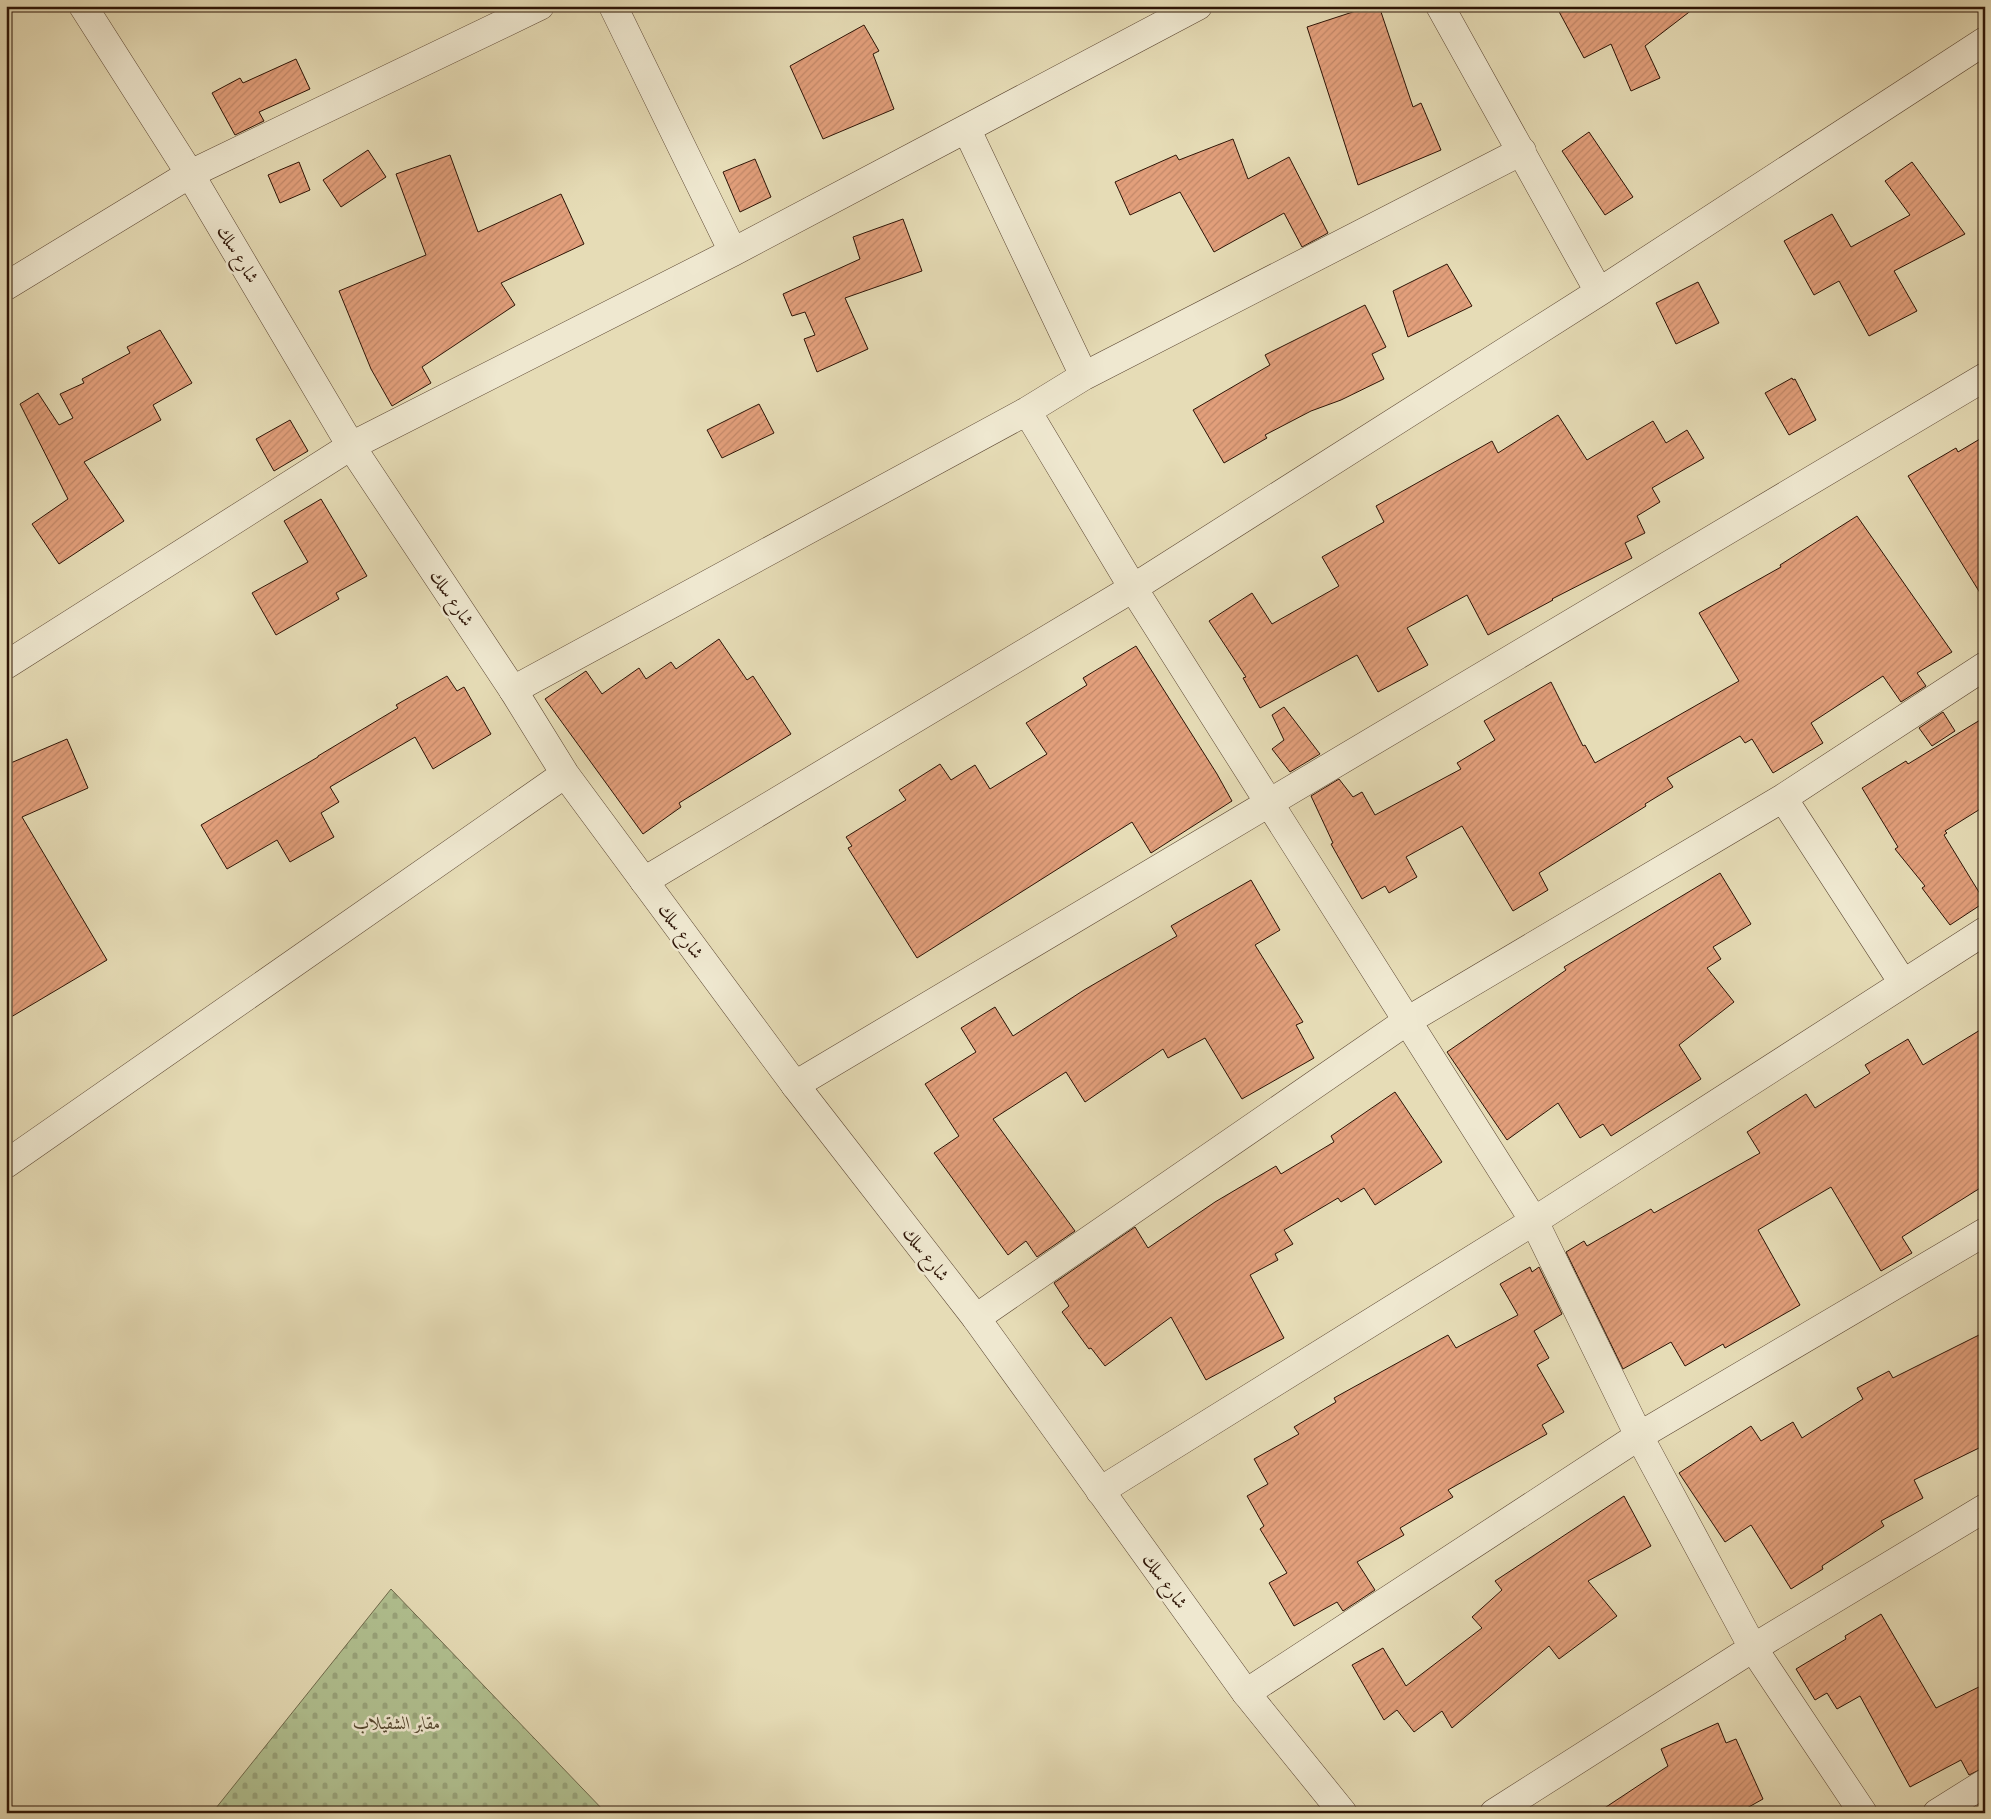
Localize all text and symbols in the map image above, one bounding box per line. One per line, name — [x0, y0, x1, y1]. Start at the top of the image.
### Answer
street label: شارع سلك — [209, 221, 265, 289]
street label: شارع سلك — [422, 565, 480, 633]
street label: شارع سلك — [650, 898, 709, 965]
street label: شارع سلك — [895, 1222, 955, 1288]
street label: شارع سلك — [1134, 1548, 1193, 1615]
park label: مقابر الشقيلاب — [353, 1711, 441, 1734]

